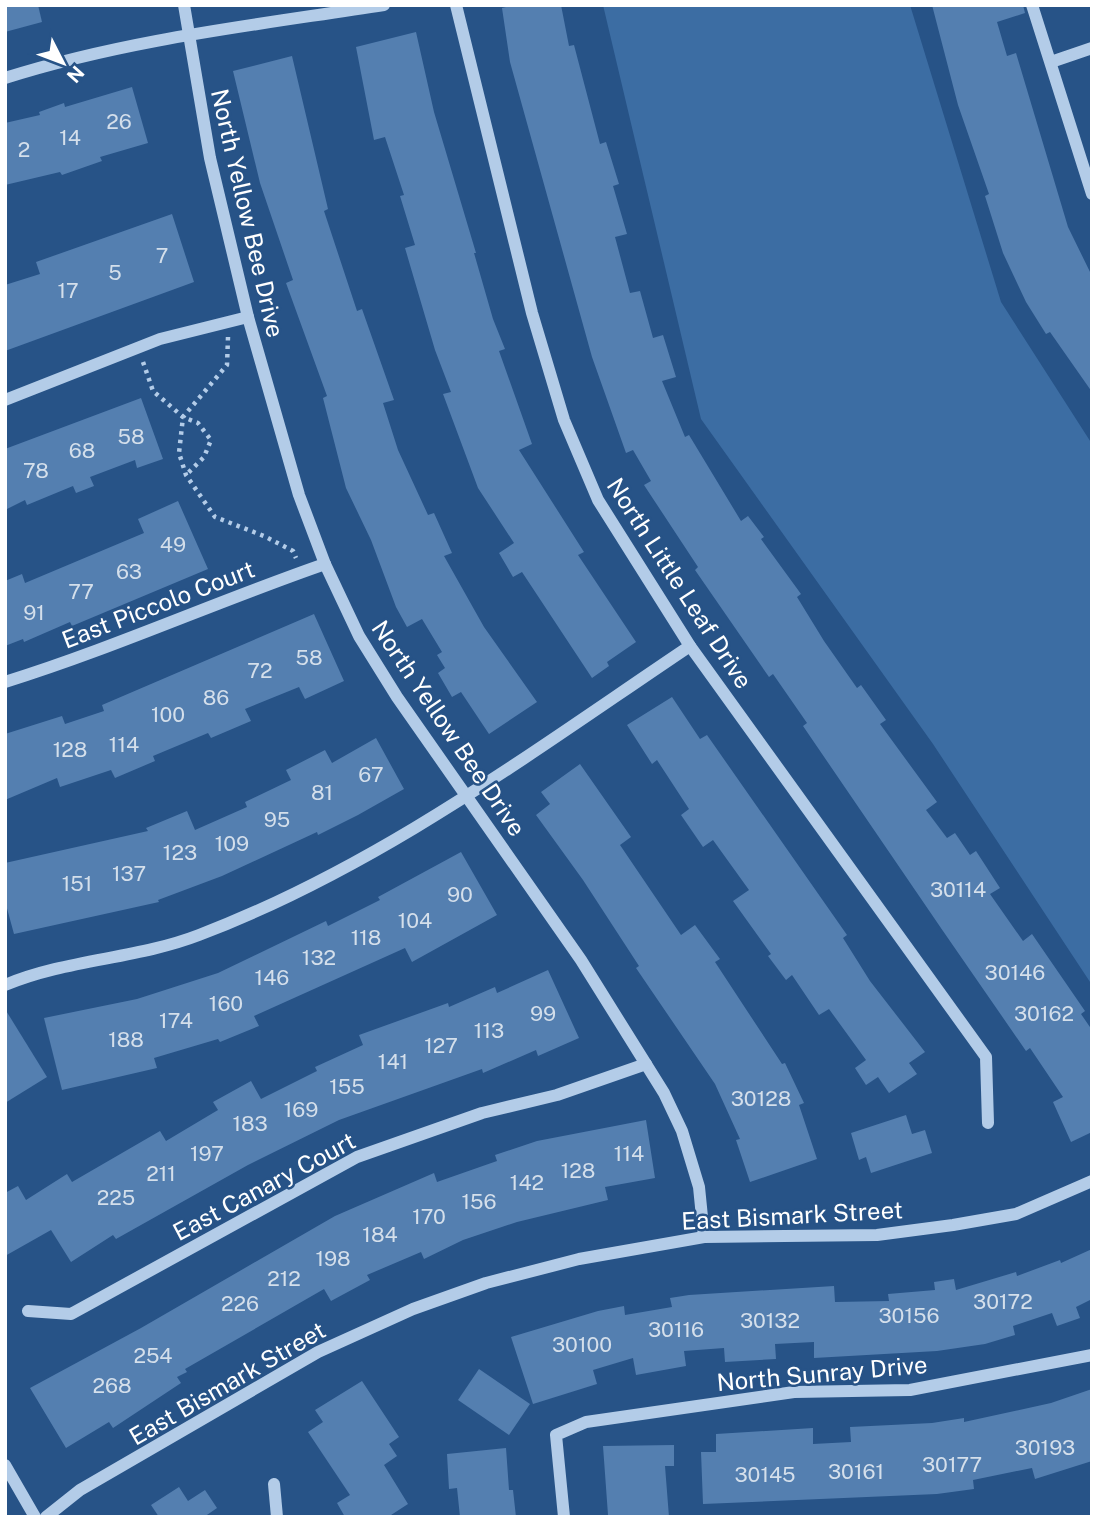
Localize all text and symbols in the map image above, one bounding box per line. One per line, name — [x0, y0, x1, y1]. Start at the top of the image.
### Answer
north arrow — [28, 28, 98, 98]
text: N — [62, 61, 89, 87]
street label: North Yellow Bee Drive — [206, 86, 290, 340]
house number: 26 — [106, 109, 132, 134]
house number: 14 — [59, 125, 81, 150]
house number: 2 — [18, 137, 30, 162]
house number: 7 — [156, 243, 168, 268]
house number: 5 — [108, 260, 122, 285]
house number: 17 — [57, 278, 79, 303]
house number: 58 — [117, 424, 145, 449]
house number: 68 — [69, 438, 95, 463]
house number: 78 — [23, 458, 49, 483]
street label: North Little Leaf Drive — [601, 473, 759, 693]
house number: 49 — [160, 532, 186, 557]
street label: East Piccolo Court — [58, 554, 258, 654]
house number: 63 — [116, 559, 142, 584]
house number: 77 — [68, 579, 94, 604]
house number: 91 — [23, 600, 45, 625]
street label: North Yellow Bee Drive — [366, 615, 532, 841]
house number: 58 — [295, 645, 323, 670]
house number: 72 — [247, 658, 273, 683]
house number: 86 — [203, 685, 229, 710]
house number: 100 — [151, 702, 185, 727]
house number: 114 — [109, 732, 139, 757]
house number: 128 — [53, 737, 87, 762]
house number: 67 — [358, 762, 384, 787]
house number: 81 — [311, 780, 333, 805]
house number: 95 — [264, 807, 290, 832]
house number: 109 — [215, 831, 249, 856]
house number: 123 — [163, 840, 197, 865]
house number: 137 — [112, 861, 146, 886]
house number: 151 — [62, 871, 92, 896]
house number: 30114 — [930, 877, 986, 902]
house number: 90 — [447, 882, 473, 907]
house number: 104 — [398, 908, 432, 933]
house number: 118 — [351, 925, 381, 950]
house number: 132 — [302, 945, 336, 970]
house number: 30146 — [985, 960, 1045, 985]
house number: 146 — [255, 965, 289, 990]
house number: 160 — [209, 991, 243, 1016]
house number: 99 — [530, 1001, 556, 1026]
house number: 30162 — [1014, 1001, 1074, 1026]
house number: 174 — [159, 1008, 193, 1033]
house number: 113 — [474, 1018, 504, 1043]
house number: 188 — [108, 1027, 144, 1052]
house number: 127 — [424, 1033, 458, 1058]
house number: 141 — [378, 1049, 408, 1074]
house number: 155 — [329, 1074, 365, 1099]
house number: 30128 — [731, 1086, 791, 1111]
house number: 169 — [284, 1097, 318, 1122]
house number: 183 — [232, 1111, 268, 1136]
street label: East Canary Court — [168, 1126, 360, 1246]
house number: 197 — [190, 1141, 224, 1166]
house number: 114 — [614, 1141, 644, 1166]
house number: 128 — [561, 1158, 595, 1183]
house number: 211 — [146, 1161, 176, 1186]
house number: 142 — [510, 1170, 544, 1195]
house number: 225 — [97, 1185, 135, 1210]
house number: 156 — [461, 1189, 497, 1214]
street label: East Bismark Street — [680, 1195, 904, 1235]
house number: 170 — [412, 1204, 446, 1229]
house number: 184 — [362, 1222, 398, 1247]
house number: 198 — [315, 1246, 351, 1271]
house number: 212 — [267, 1266, 301, 1291]
house number: 30172 — [973, 1289, 1033, 1314]
house number: 226 — [221, 1291, 259, 1316]
house number: 30156 — [878, 1303, 940, 1328]
house number: 30132 — [740, 1308, 800, 1333]
street label: East Bismark Street — [124, 1315, 330, 1451]
house number: 30116 — [648, 1317, 704, 1342]
house number: 30100 — [552, 1332, 612, 1357]
house number: 254 — [133, 1343, 173, 1368]
street label: North Sunray Drive — [715, 1350, 929, 1396]
house number: 268 — [92, 1373, 132, 1398]
house number: 30193 — [1015, 1435, 1075, 1460]
house number: 30177 — [922, 1452, 982, 1477]
house number: 30161 — [828, 1459, 884, 1484]
house number: 30145 — [735, 1462, 795, 1487]

